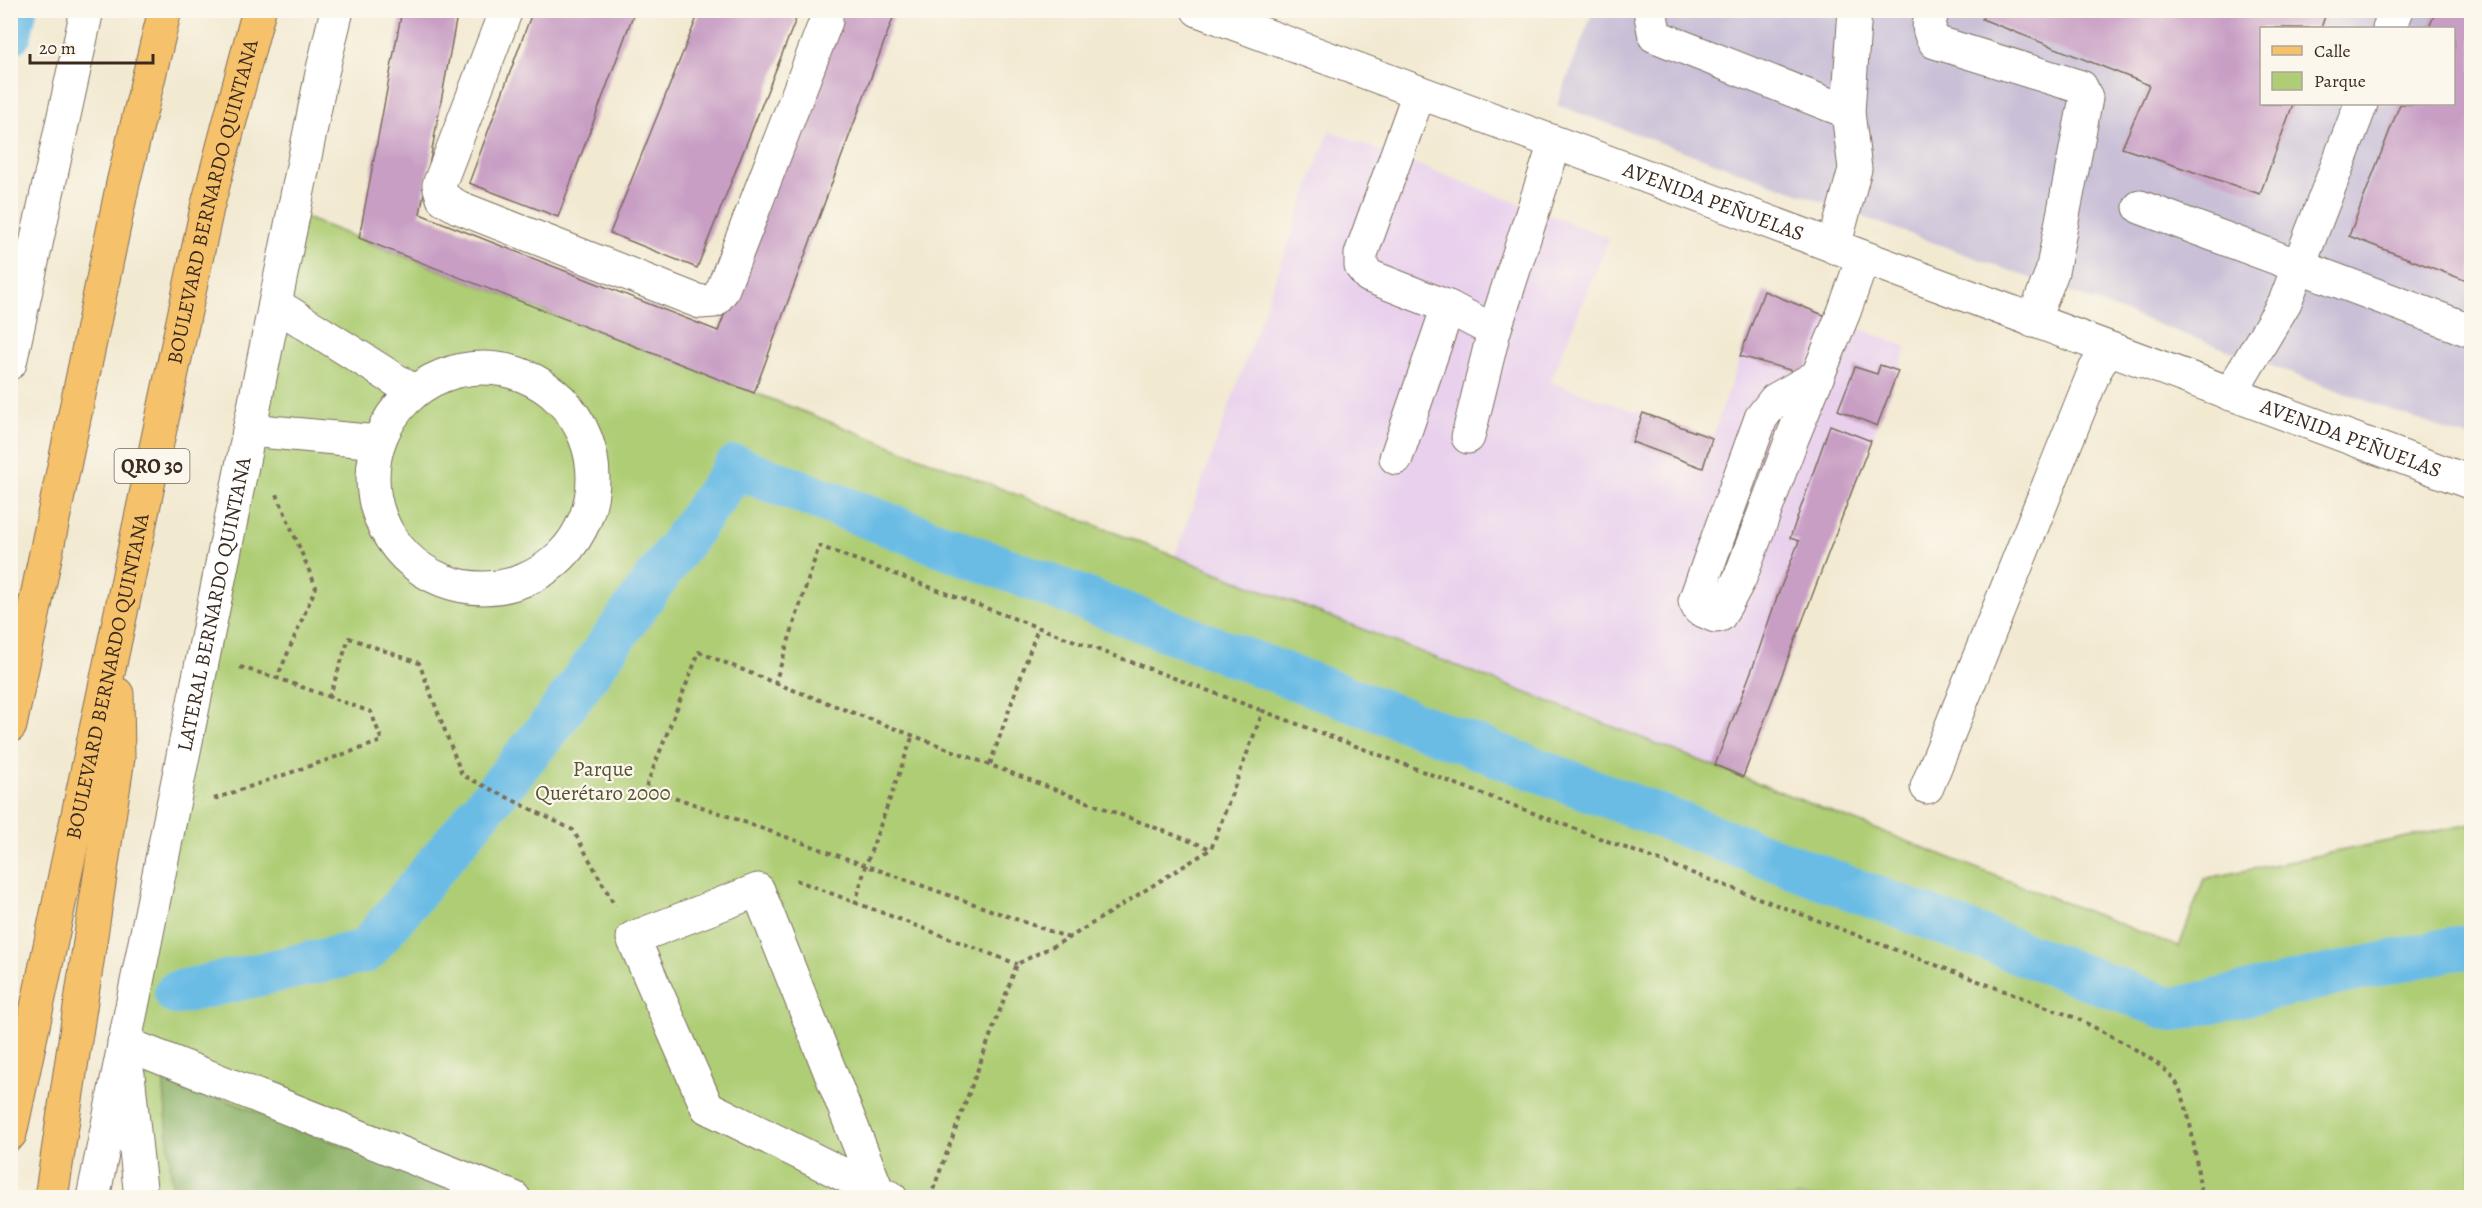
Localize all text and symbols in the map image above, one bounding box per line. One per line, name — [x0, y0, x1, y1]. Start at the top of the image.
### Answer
scale bar — [30, 27, 153, 65]
legend — [2260, 27, 2455, 105]
text: 20 m — [39, 36, 76, 60]
street label: BOULEVARD BERNARDO QUINTANA — [160, 36, 265, 367]
text: Calle — [2314, 39, 2351, 63]
text: Parque — [2314, 69, 2366, 93]
street label: AVENIDA PEÑUELAS — [1618, 155, 1808, 248]
street label: AVENIDA PEÑUELAS — [2256, 391, 2445, 484]
road number: QRO 30 — [114, 449, 190, 483]
street label: LATERAL BERNARDO QUINTANA — [170, 454, 258, 754]
street label: BOULEVARD BERNARDO QUINTANA — [59, 510, 156, 842]
park label: Parque Querétaro 2000 — [535, 755, 671, 807]

